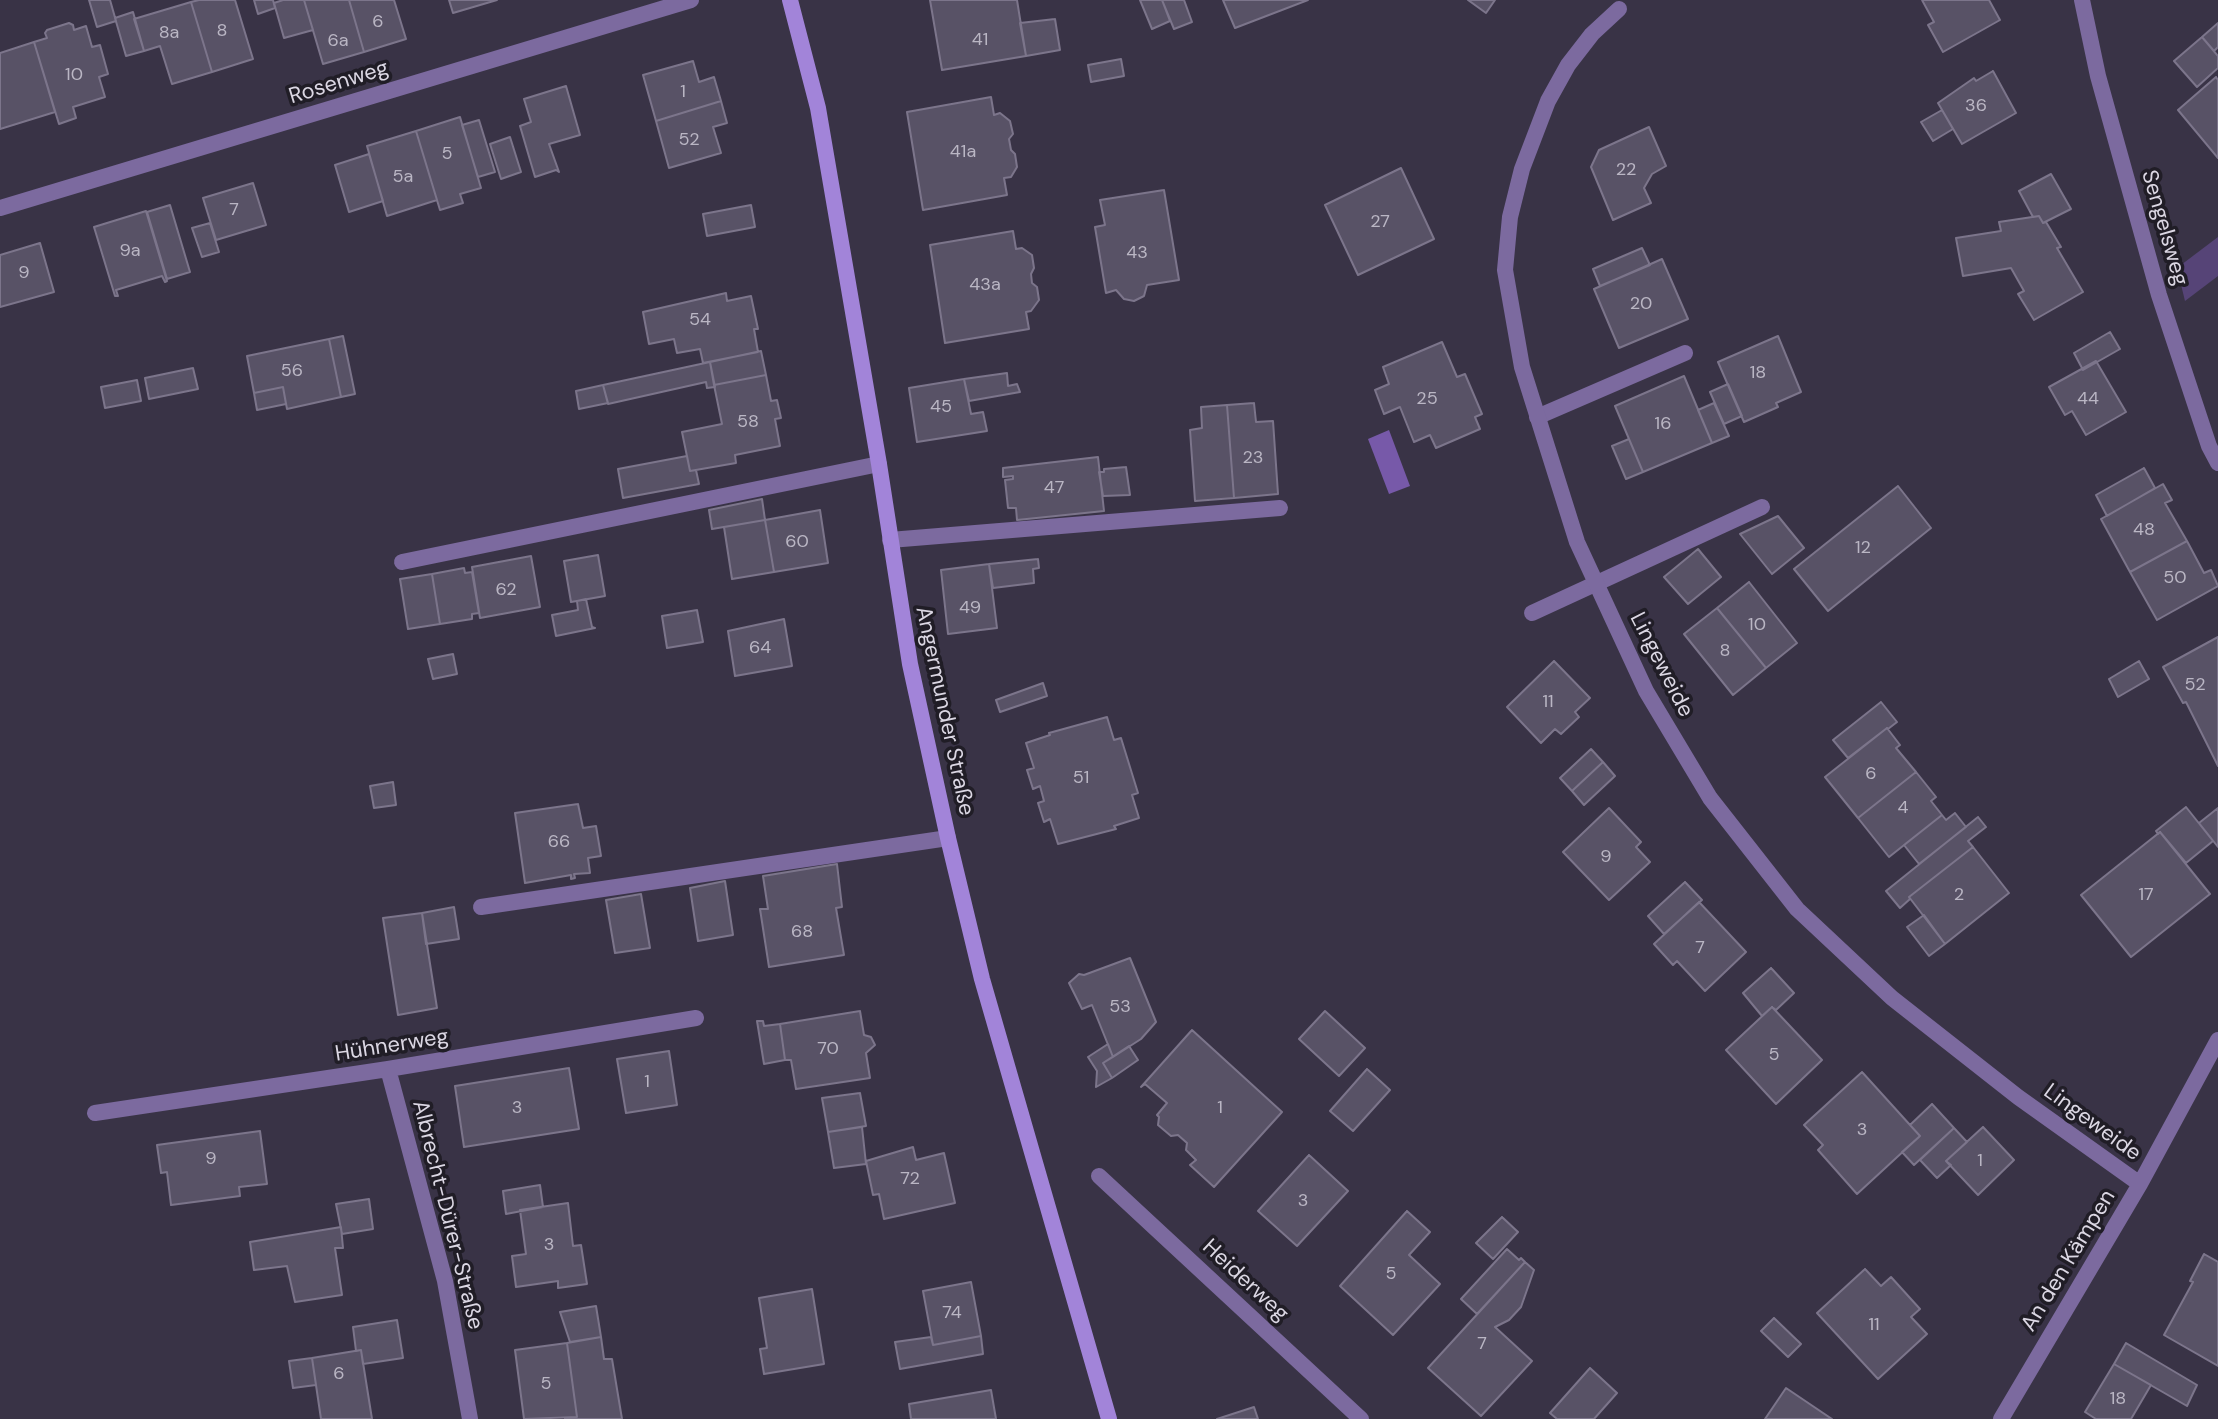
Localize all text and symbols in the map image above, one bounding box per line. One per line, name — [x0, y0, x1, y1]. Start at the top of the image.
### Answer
house number: 6 — [372, 11, 384, 33]
house number: 8 — [217, 20, 227, 42]
house number: 8a — [159, 22, 179, 44]
house number: 41 — [972, 29, 988, 51]
house number: 6a — [327, 30, 349, 52]
street label: Rosenweg — [286, 55, 392, 111]
house number: 10 — [65, 64, 83, 86]
house number: 1 — [680, 81, 686, 103]
house number: 36 — [1965, 95, 1987, 117]
house number: 52 — [678, 129, 700, 151]
house number: 41a — [950, 141, 976, 163]
house number: 5 — [442, 143, 452, 165]
house number: 22 — [1616, 159, 1636, 181]
house number: 5a — [393, 166, 413, 188]
street label: Sengelsweg — [2135, 167, 2193, 289]
house number: 7 — [229, 199, 239, 221]
house number: 27 — [1370, 211, 1390, 233]
house number: 9a — [119, 240, 141, 262]
house number: 43 — [1126, 242, 1148, 264]
house number: 9 — [18, 262, 30, 284]
house number: 43a — [969, 274, 1001, 296]
house number: 20 — [1630, 293, 1652, 315]
house number: 54 — [689, 309, 711, 331]
house number: 56 — [281, 360, 303, 382]
house number: 18 — [1750, 362, 1766, 384]
house number: 25 — [1416, 388, 1438, 410]
house number: 44 — [2077, 388, 2099, 410]
house number: 45 — [930, 396, 952, 418]
house number: 58 — [737, 411, 759, 433]
house number: 16 — [1655, 413, 1671, 435]
house number: 23 — [1242, 447, 1264, 469]
house number: 47 — [1044, 477, 1064, 499]
house number: 48 — [2133, 519, 2155, 541]
house number: 60 — [785, 531, 809, 553]
house number: 12 — [1855, 537, 1871, 559]
house number: 50 — [2163, 567, 2187, 589]
house number: 62 — [495, 579, 517, 601]
house number: 49 — [959, 597, 981, 619]
street label: Angermunder Straße — [909, 604, 979, 818]
street label: Lingeweide — [1623, 608, 1699, 722]
house number: 10 — [1748, 614, 1766, 636]
house number: 64 — [749, 637, 771, 659]
house number: 8 — [1720, 640, 1730, 662]
house number: 52 — [2184, 674, 2206, 696]
house number: 11 — [1542, 691, 1554, 713]
house number: 6 — [1865, 763, 1877, 785]
house number: 51 — [1073, 767, 1089, 789]
house number: 4 — [1898, 797, 1908, 819]
house number: 66 — [548, 831, 570, 853]
house number: 9 — [1600, 846, 1612, 868]
house number: 2 — [1954, 884, 1964, 906]
house number: 17 — [2138, 884, 2154, 906]
house number: 68 — [791, 921, 813, 943]
house number: 7 — [1695, 937, 1705, 959]
house number: 53 — [1109, 996, 1131, 1018]
street label: Hühnerweg — [333, 1024, 451, 1068]
house number: 70 — [817, 1038, 839, 1060]
house number: 5 — [1769, 1044, 1779, 1066]
house number: 1 — [644, 1071, 650, 1093]
street label: Lingeweide — [2038, 1079, 2146, 1167]
house number: 3 — [512, 1097, 522, 1119]
house number: 1 — [1217, 1097, 1223, 1119]
street label: Albrecht-Dürer-Straße — [406, 1098, 488, 1332]
house number: 3 — [1857, 1119, 1867, 1141]
house number: 9 — [205, 1148, 217, 1170]
house number: 1 — [1977, 1150, 1983, 1172]
house number: 72 — [900, 1168, 920, 1190]
street label: An den Kämpen — [2016, 1185, 2122, 1337]
house number: 3 — [1298, 1190, 1308, 1212]
house number: 3 — [544, 1234, 554, 1256]
street label: Heiderweg — [1196, 1234, 1294, 1328]
house number: 5 — [1386, 1263, 1396, 1285]
house number: 74 — [942, 1302, 962, 1324]
house number: 11 — [1868, 1314, 1880, 1336]
house number: 7 — [1477, 1333, 1487, 1355]
house number: 6 — [333, 1363, 345, 1385]
house number: 5 — [541, 1373, 551, 1395]
house number: 18 — [2110, 1388, 2126, 1410]

